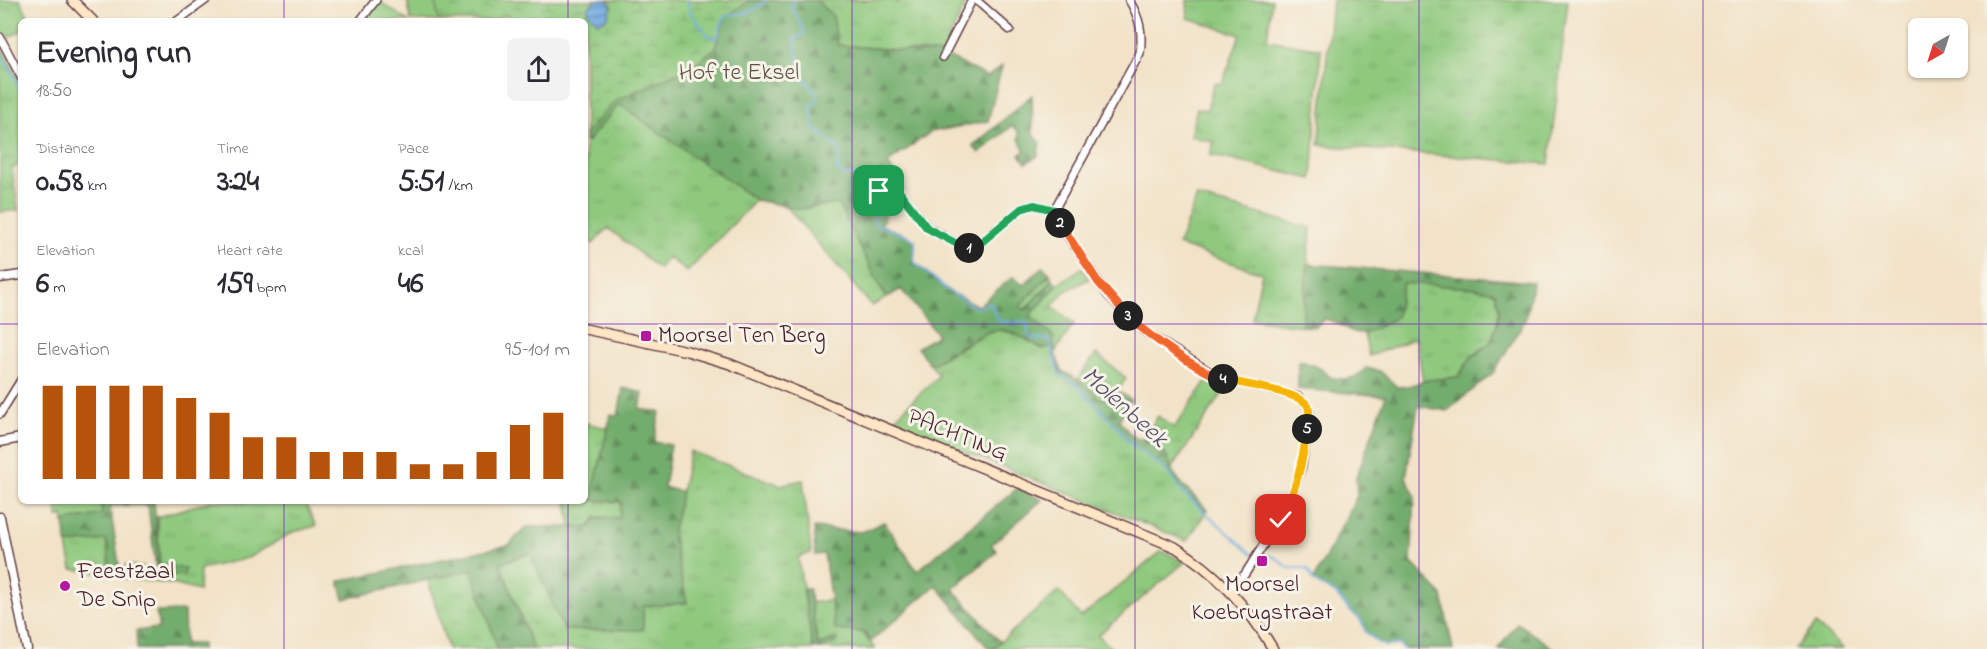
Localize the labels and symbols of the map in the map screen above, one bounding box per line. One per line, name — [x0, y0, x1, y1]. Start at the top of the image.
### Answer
north arrow — [1908, 18, 1968, 78]
park label: Hof te Eksel — [679, 56, 799, 91]
pin — [853, 165, 904, 216]
pin: 2 — [1045, 208, 1075, 238]
pin: 1 — [954, 233, 984, 263]
pin: 3 — [1113, 301, 1143, 331]
place label: Moorsel Ten Berg — [658, 319, 825, 354]
marker: Moorsel Ten Berg — [639, 329, 653, 343]
water label: Molenbeek — [1072, 358, 1177, 459]
pin: 4 — [1208, 364, 1238, 394]
street label: PACHTING — [902, 400, 1012, 472]
pin: 5 — [1292, 414, 1322, 444]
pin — [1255, 494, 1306, 545]
marker: Moorsel Koebrugstraat — [1255, 554, 1269, 568]
place label: Feestzaal De Snip — [76, 555, 174, 618]
place label: Moorsel Koebrugstraat — [1191, 568, 1333, 631]
marker: Feestzaal De Snip — [58, 579, 72, 593]

